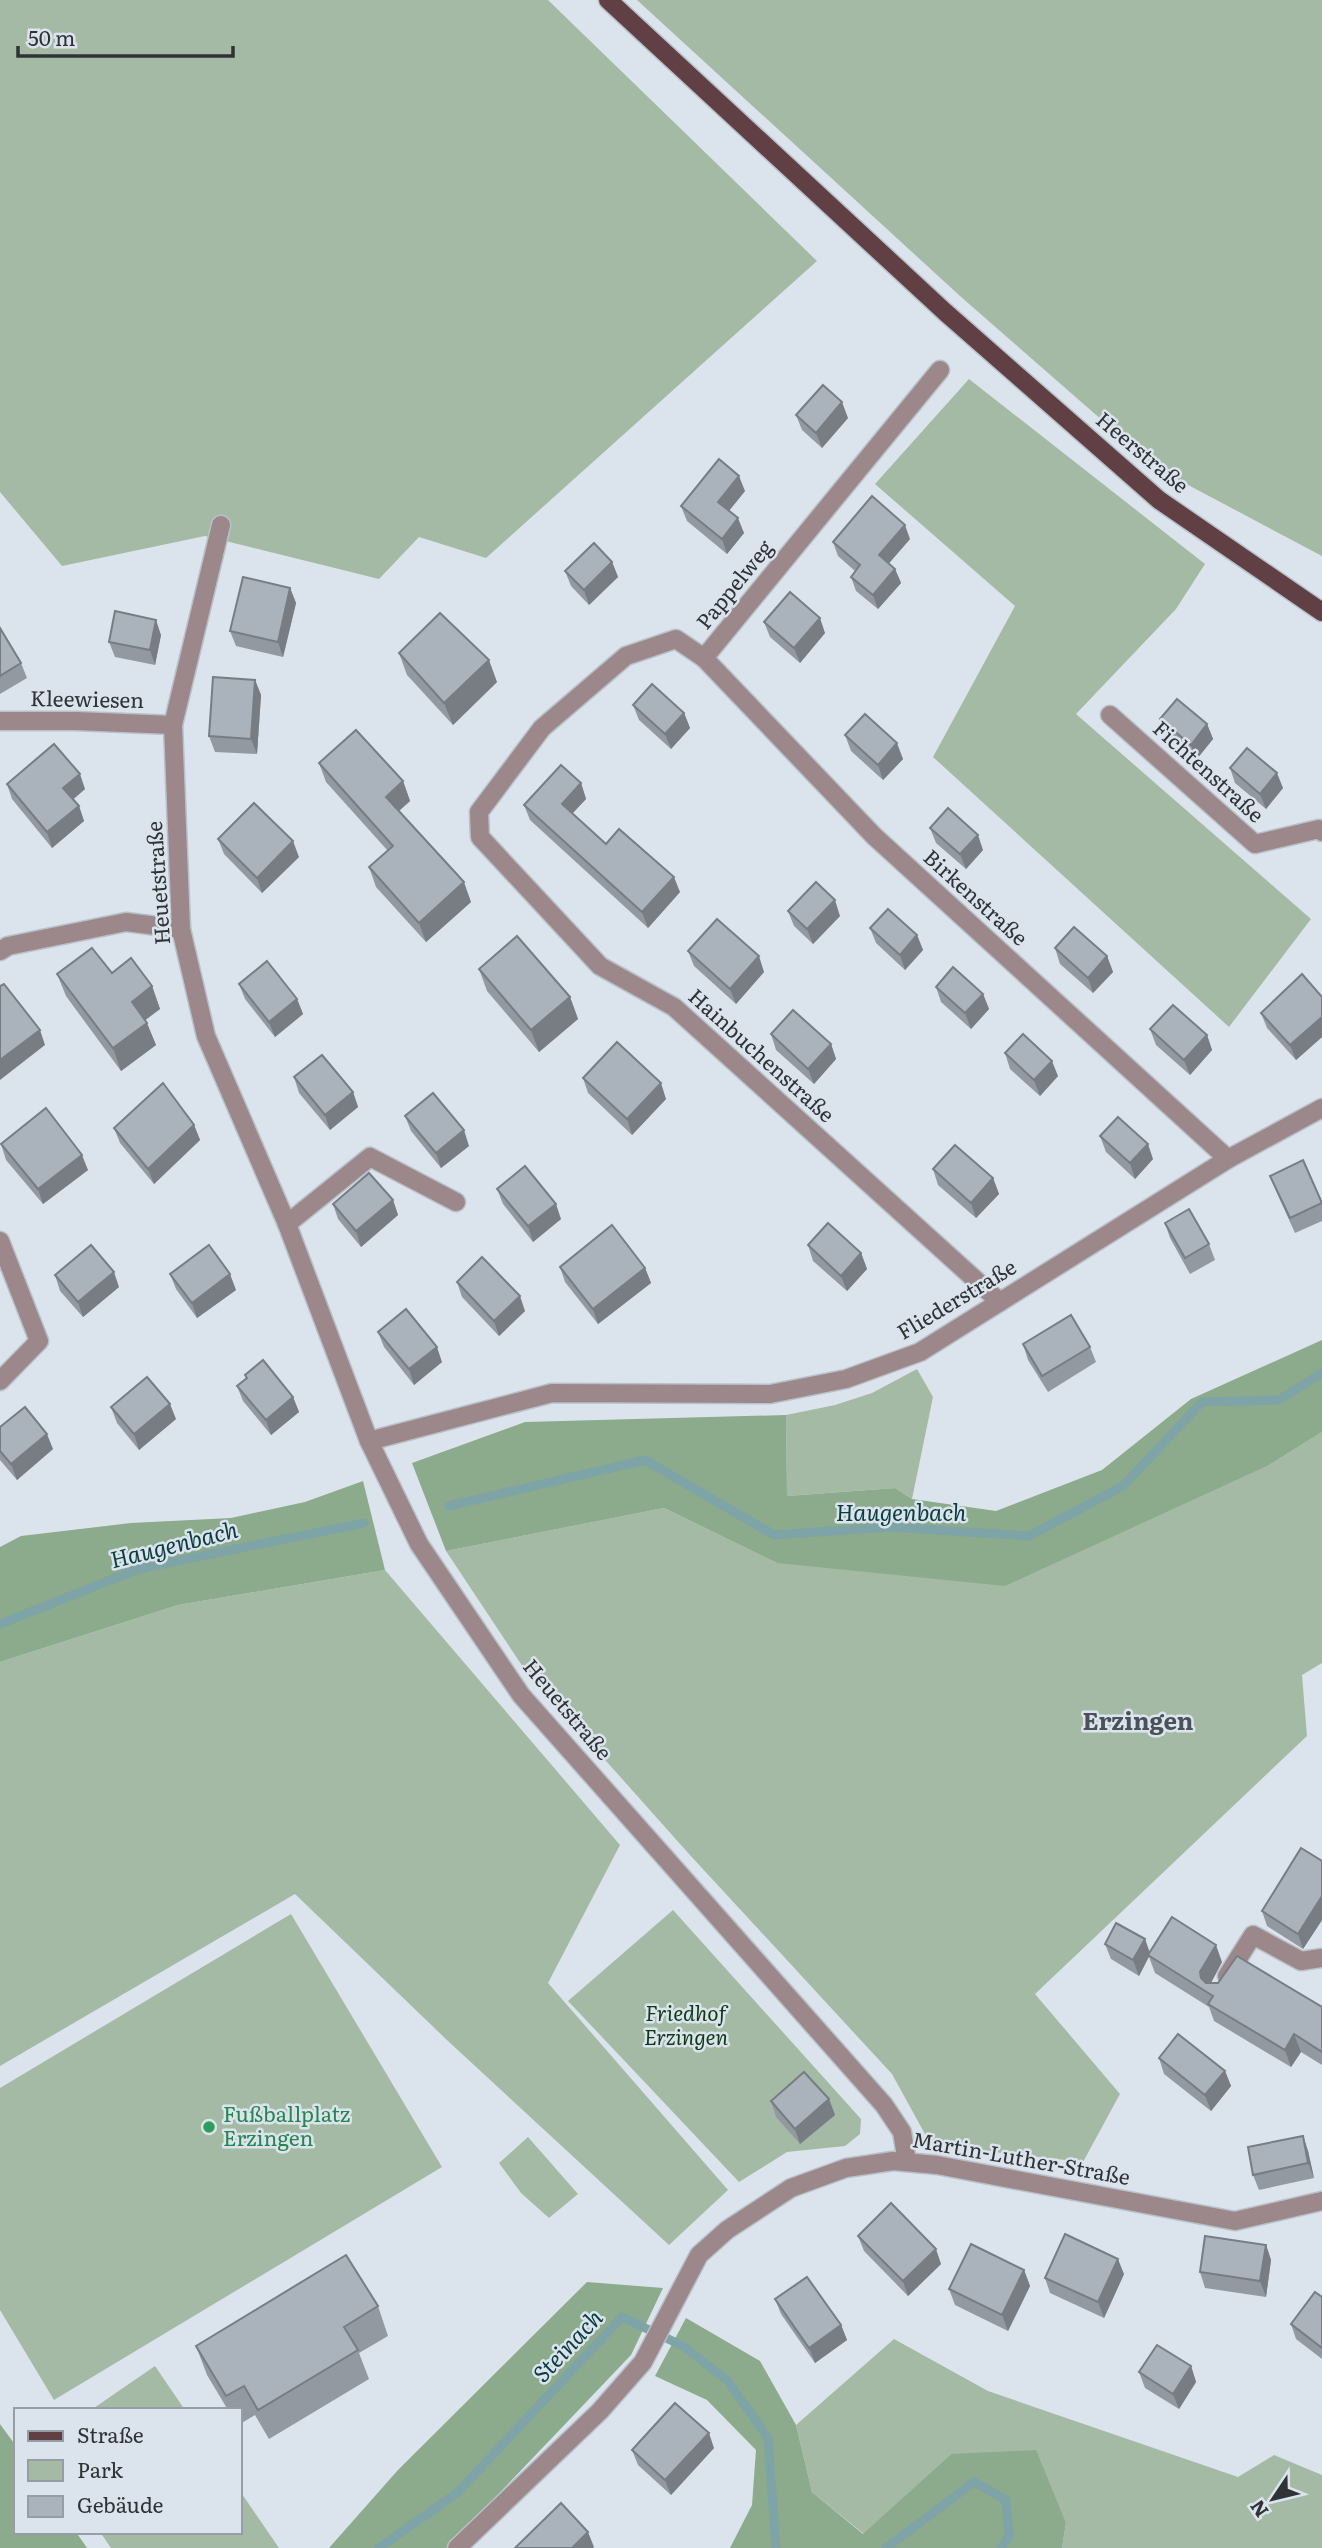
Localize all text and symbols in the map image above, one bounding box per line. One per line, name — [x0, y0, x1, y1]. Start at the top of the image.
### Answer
scale bar — [18, 14, 233, 58]
text: 50 m — [28, 21, 75, 52]
street label: Heerstraße — [1091, 403, 1197, 499]
street label: Pappelweg — [687, 532, 779, 635]
street label: Kleewiesen — [30, 681, 144, 714]
street label: Fichtenstraße — [1147, 712, 1272, 829]
street label: Heuetstraße — [137, 820, 176, 946]
street label: Birkenstraße — [918, 841, 1036, 952]
street label: Hainbuchenstraße — [683, 980, 843, 1128]
street label: Fliederstraße — [890, 1250, 1021, 1346]
water label: Haugenbach — [836, 1494, 967, 1528]
water label: Haugenbach — [106, 1511, 241, 1575]
street label: Heuetstraße — [517, 1651, 621, 1766]
district label: Erzingen — [1083, 1702, 1194, 1737]
park label: Friedhof Erzingen — [644, 1996, 729, 2051]
place label: Fußballplatz Erzingen — [223, 2097, 350, 2152]
marker: Fußballplatz Erzingen — [201, 2119, 217, 2135]
street label: Martin-Luther-Straße — [910, 2122, 1133, 2191]
water label: Steinach — [524, 2300, 610, 2389]
legend — [14, 2408, 242, 2534]
text: Straße — [77, 2418, 144, 2449]
text: Park — [77, 2453, 123, 2484]
north arrow — [1238, 2464, 1308, 2534]
text: Gebäude — [77, 2488, 164, 2519]
text: N — [1242, 2495, 1274, 2524]

